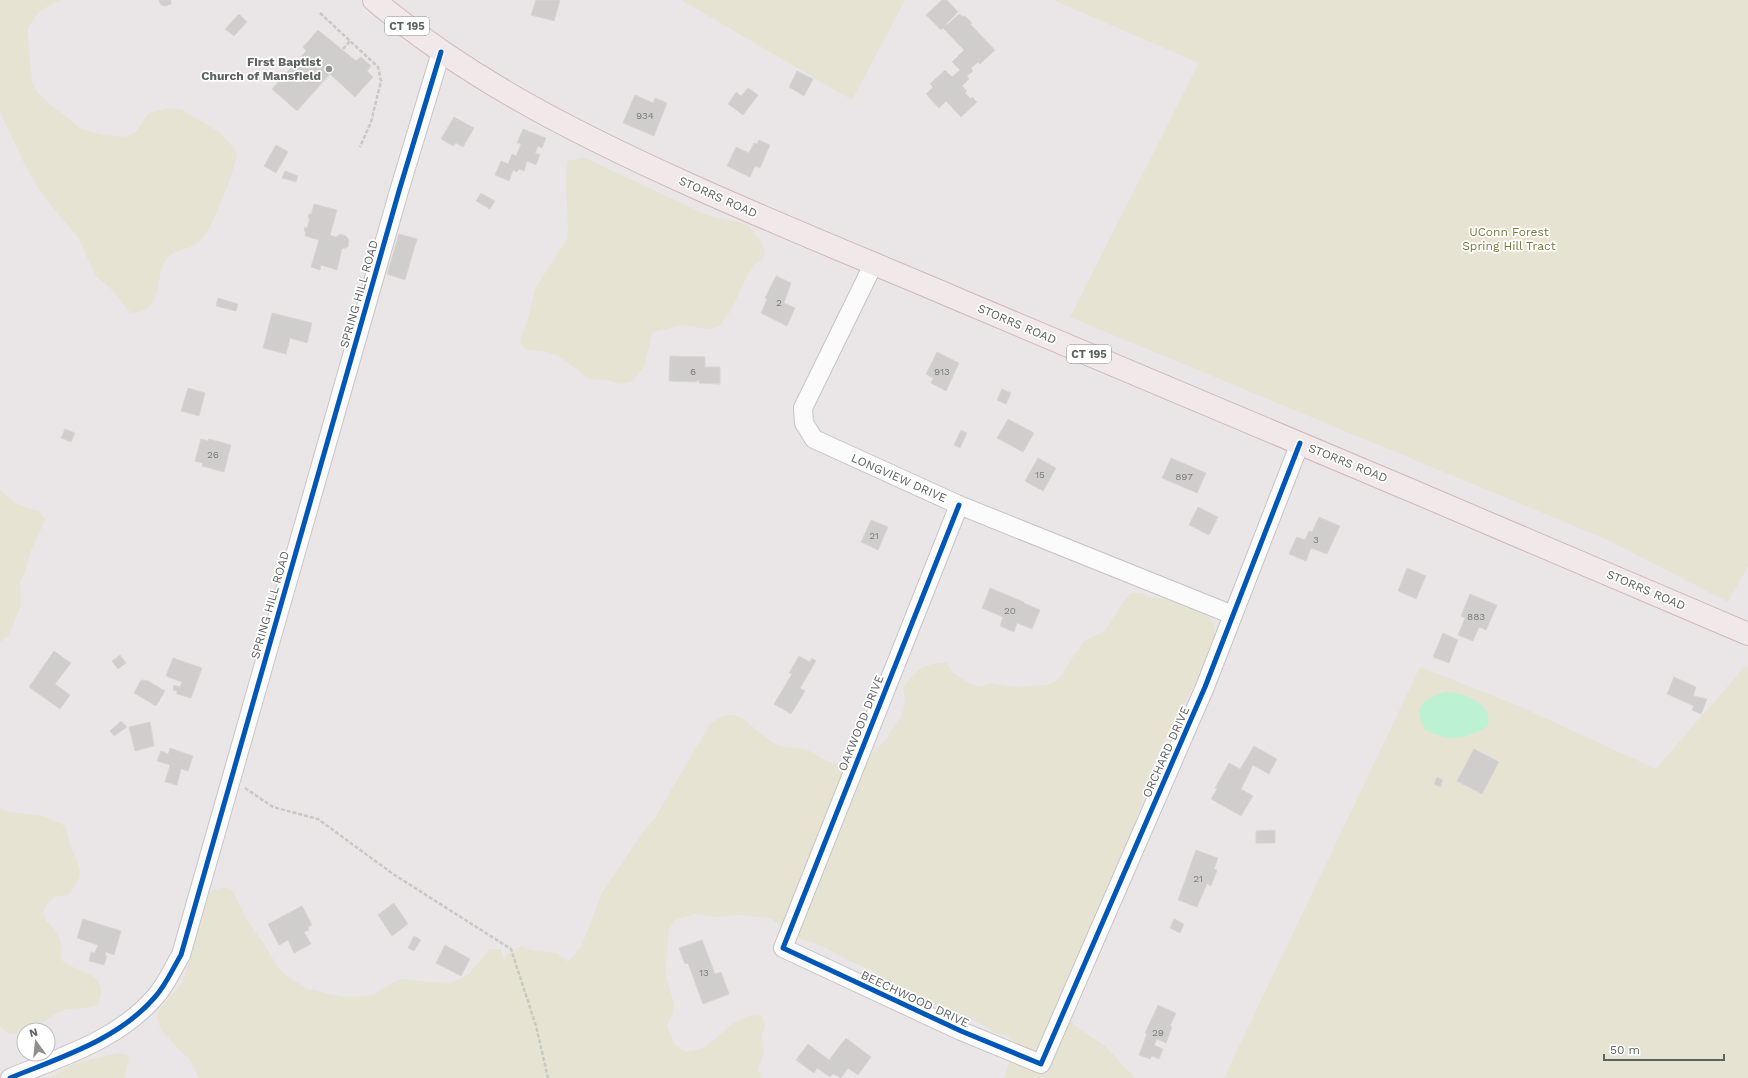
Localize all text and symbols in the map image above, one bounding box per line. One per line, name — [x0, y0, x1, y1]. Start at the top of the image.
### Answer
road number: CT 195 — [385, 17, 429, 35]
place label: First Baptist Church of Mansfield — [201, 55, 322, 83]
marker: First Baptist Church of Mansfield — [324, 64, 334, 74]
house number: 934 — [636, 110, 654, 121]
street label: STORRS ROAD — [677, 173, 759, 221]
park label: UConn Forest Spring Hill Tract — [1462, 225, 1556, 253]
street label: SPRING HILL ROAD — [337, 238, 381, 350]
house number: 2 — [776, 297, 782, 308]
street label: STORRS ROAD — [975, 301, 1059, 347]
road number: CT 195 — [1067, 345, 1111, 363]
house number: 6 — [690, 366, 696, 377]
house number: 913 — [934, 366, 950, 377]
street label: STORRS ROAD — [1306, 441, 1390, 485]
house number: 26 — [207, 449, 219, 460]
street label: LONGVIEW DRIVE — [849, 451, 949, 506]
house number: 15 — [1035, 469, 1045, 480]
house number: 897 — [1175, 471, 1193, 482]
house number: 21 — [869, 530, 879, 541]
house number: 3 — [1313, 534, 1319, 545]
street label: SPRING HILL ROAD — [248, 549, 292, 661]
street label: STORRS ROAD — [1604, 567, 1688, 613]
house number: 20 — [1004, 605, 1016, 616]
house number: 883 — [1467, 611, 1485, 622]
street label: OAKWOOD DRIVE — [835, 673, 887, 773]
street label: ORCHARD DRIVE — [1140, 704, 1193, 800]
house number: 21 — [1193, 873, 1203, 884]
house number: 13 — [699, 967, 709, 978]
street label: BEECHWOOD DRIVE — [859, 968, 972, 1030]
north arrow — [16, 1022, 56, 1062]
text: N — [28, 1025, 39, 1040]
house number: 29 — [1152, 1027, 1164, 1038]
scale bar — [1604, 1036, 1724, 1062]
text: 50 m — [1610, 1043, 1640, 1057]

